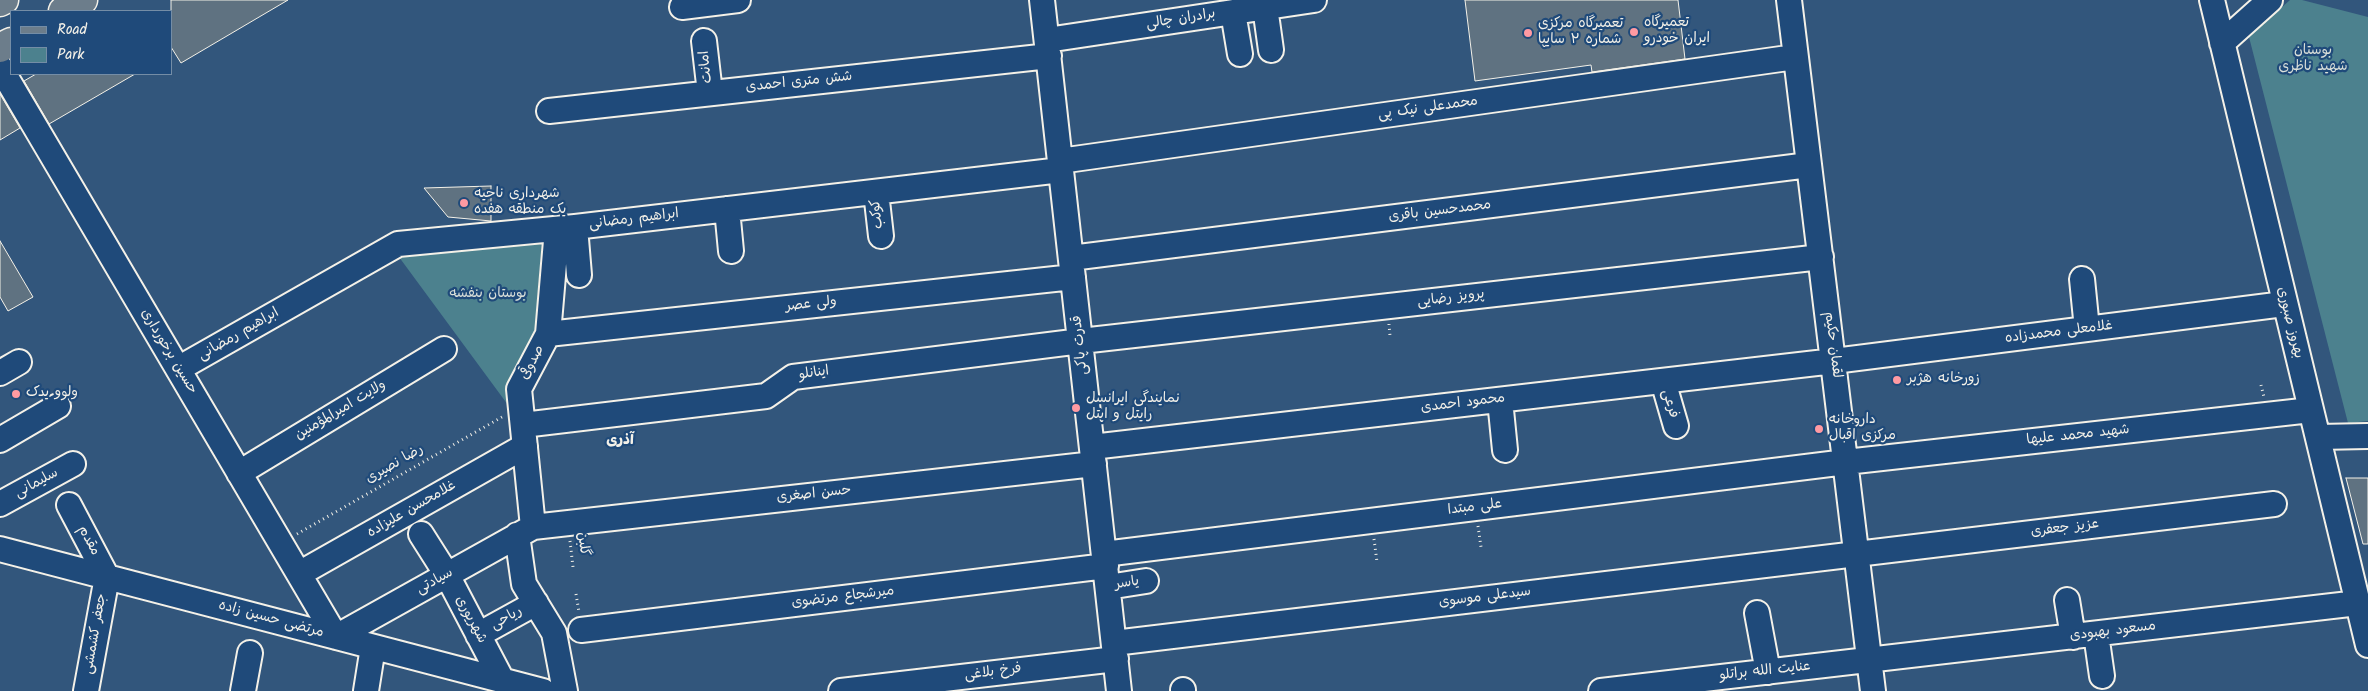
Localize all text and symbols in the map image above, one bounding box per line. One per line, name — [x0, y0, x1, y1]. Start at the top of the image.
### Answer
street label: برادران چالی — [1145, 6, 1217, 34]
legend — [10, 10, 172, 75]
place label: تعمیرگاه ایران خودرو — [1644, 16, 1710, 48]
place label: تعمیرگاه مرکزی شماره ۲ سایپا — [1538, 17, 1623, 49]
text: Road — [57, 18, 87, 42]
marker: تعمیرگاه ایران خودرو — [1628, 26, 1640, 38]
marker: تعمیرگاه مرکزی شماره ۲ سایپا — [1522, 27, 1534, 39]
text: Park — [57, 43, 84, 67]
park label: بوستان شهید ناظری — [2278, 44, 2348, 76]
street label: امانت — [697, 50, 717, 84]
street label: شش متری احمدی — [745, 69, 853, 97]
street label: محمدعلی نیک پی — [1377, 94, 1479, 124]
place label: شهرداری ناحیه یک منطقه هفده — [474, 187, 566, 220]
marker: شهرداری ناحیه یک منطقه هفده — [458, 197, 470, 209]
street label: محمدحسین باقری — [1388, 197, 1492, 227]
street label: کوکب — [868, 198, 888, 230]
street label: ابراهیم رمضانی — [588, 206, 680, 234]
street label: بهروز صبوری — [2272, 285, 2306, 361]
park label: بوستان بنفشه — [449, 287, 527, 303]
street label: پرویز رضایی — [1416, 287, 1486, 311]
street label: ولی عصر — [785, 294, 837, 316]
street label: ابراهیم رمضانی — [196, 305, 282, 365]
street label: حسین برخورداری — [136, 306, 200, 398]
street label: لقمان حکیم — [1820, 311, 1844, 379]
street label: قدرت پاکی — [1070, 314, 1092, 376]
street label: غلامعلی محمدزاده — [2004, 318, 2114, 348]
street label: صدوقی — [517, 343, 549, 383]
street label: اینانلو — [798, 364, 830, 384]
place label: زورخانه هژبر — [1907, 372, 1980, 388]
marker: زورخانه هژبر — [1891, 374, 1903, 386]
street label: ولایت امیرالمؤمنین — [293, 377, 389, 445]
place label: ولوو یدک — [26, 386, 78, 402]
marker: ولوو یدک — [10, 388, 22, 400]
street label: فرعی — [1657, 388, 1681, 420]
street label: محمود احمدی — [1420, 390, 1506, 418]
place label: نمایندگی ایرانسل رایتل و اپتل — [1086, 392, 1180, 424]
marker: نمایندگی ایرانسل رایتل و اپتل — [1070, 402, 1082, 414]
place label: داروخانه مرکزی اقبال — [1829, 413, 1896, 446]
street label: شهید محمد علیها — [2026, 422, 2130, 450]
marker: داروخانه مرکزی اقبال — [1813, 423, 1825, 435]
district label: آذری — [606, 432, 634, 450]
street label: رضا نصیری — [363, 442, 427, 488]
street label: سلیمانی — [12, 465, 62, 503]
street label: غلامحسن علیزاده — [365, 478, 459, 542]
street label: حسن اصغری — [776, 483, 852, 507]
street label: علی مبتدا — [1447, 496, 1503, 520]
street label: عزیز جعفری — [2030, 516, 2100, 542]
street label: مقدم — [73, 523, 103, 559]
street label: گلبن — [572, 531, 592, 557]
street label: سیادتی — [414, 565, 456, 599]
street label: یاسر — [1114, 574, 1140, 594]
street label: میرشجاع مرتضوی — [791, 583, 895, 613]
street label: سیدعلی موسوی — [1438, 584, 1532, 612]
street label: جعفر کشمشی — [81, 592, 111, 676]
street label: شهریوری — [451, 593, 489, 647]
street label: مرتضی حسین زاده — [217, 598, 325, 642]
street label: ریاحی — [488, 604, 526, 634]
street label: مسعود بهبودی — [2069, 618, 2157, 646]
street label: عنایت الله براتلو — [1719, 659, 1811, 685]
street label: فرخ بلاغی — [964, 661, 1022, 685]

